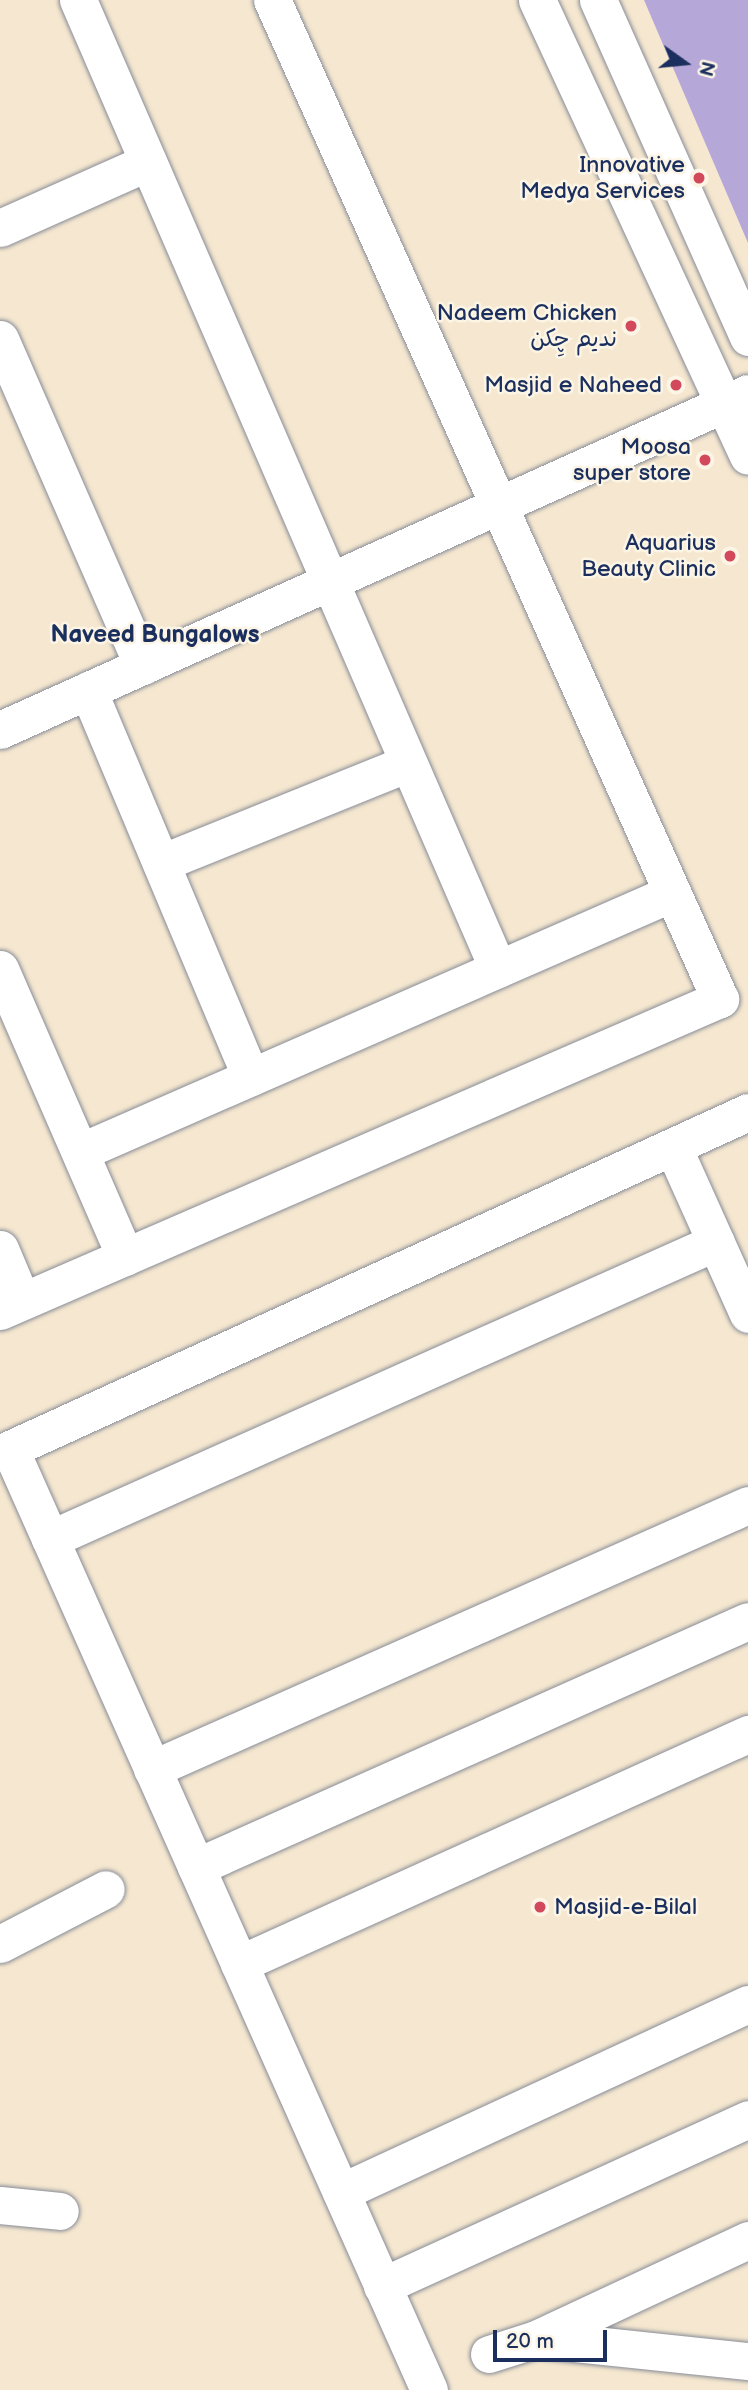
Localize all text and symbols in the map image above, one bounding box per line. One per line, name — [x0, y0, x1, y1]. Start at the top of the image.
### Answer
north arrow — [650, 28, 720, 98]
text: N — [693, 59, 719, 78]
place label: Innovative Medya Services — [520, 151, 685, 205]
marker: Innovative Medya Services — [691, 170, 707, 186]
place label: Nadeem Chicken ندیم چِکن — [437, 299, 617, 353]
marker: Nadeem Chicken ندیم چِکن — [623, 318, 639, 334]
place label: Masjid e Naheed — [484, 371, 662, 399]
marker: Masjid e Naheed — [668, 377, 684, 393]
place label: Moosa super store — [573, 433, 691, 487]
marker: Moosa super store — [697, 452, 713, 468]
place label: Aquarius Beauty Clinic — [580, 529, 716, 583]
marker: Aquarius Beauty Clinic — [722, 548, 738, 564]
district label: Naveed Bungalows — [50, 621, 260, 649]
place label: Masjid-e-Bilal — [554, 1893, 697, 1921]
marker: Masjid-e-Bilal — [532, 1899, 548, 1915]
scale bar — [496, 2316, 610, 2360]
text: 20 m — [506, 2329, 554, 2354]

